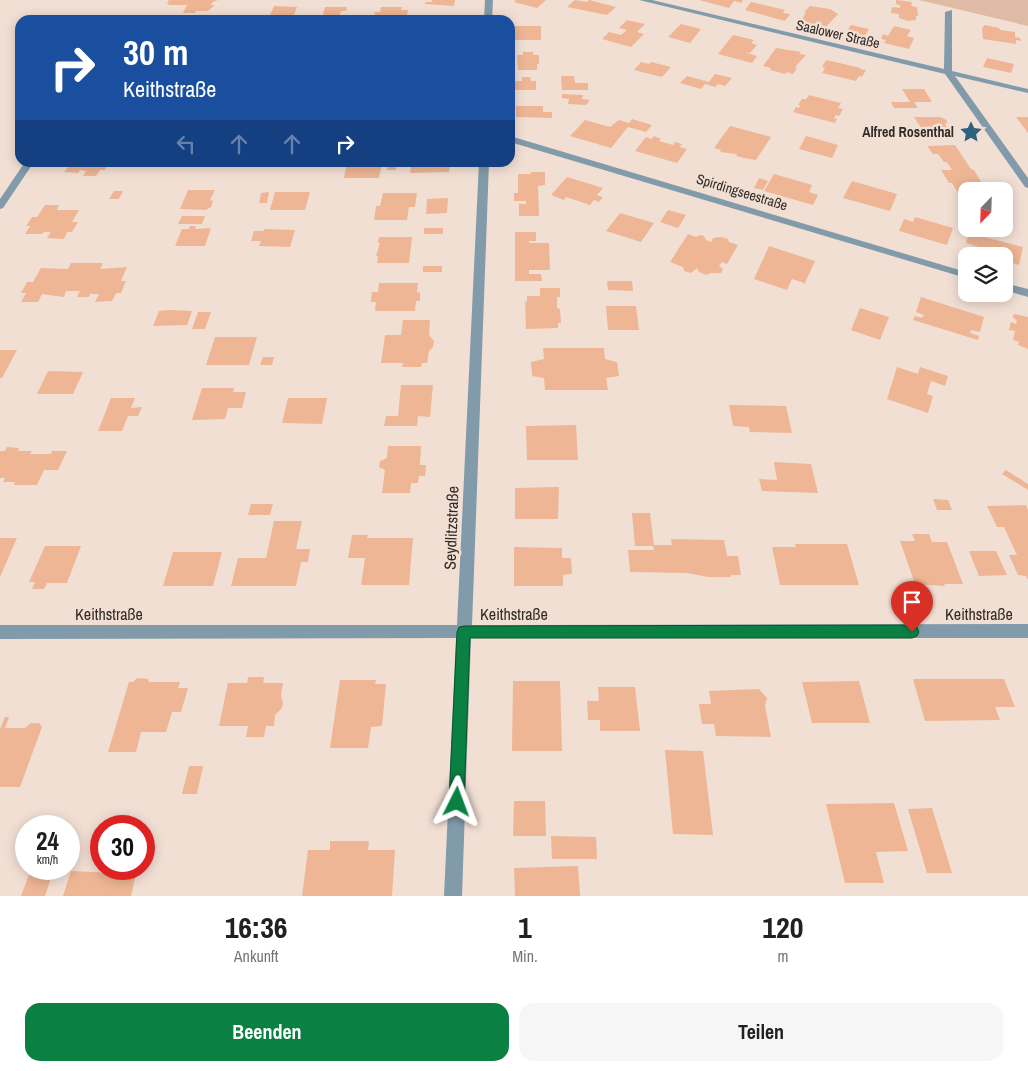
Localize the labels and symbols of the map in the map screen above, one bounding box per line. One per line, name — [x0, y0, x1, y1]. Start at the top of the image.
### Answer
street label: Saalower Straße — [794, 16, 882, 52]
place icon: Alfred Rosenthal — [958, 119, 984, 145]
place label: Alfred Rosenthal — [862, 123, 954, 141]
street label: Spirdingseestraße — [694, 170, 790, 214]
north arrow — [958, 182, 1012, 238]
street label: Seydlitzstraße — [439, 486, 463, 570]
pin — [891, 581, 933, 632]
street label: Keithstraße — [75, 603, 143, 625]
street label: Keithstraße — [480, 603, 548, 625]
street label: Keithstraße — [945, 603, 1013, 625]
position arrow — [430, 775, 482, 827]
speed limit sign: 30 — [90, 815, 155, 880]

